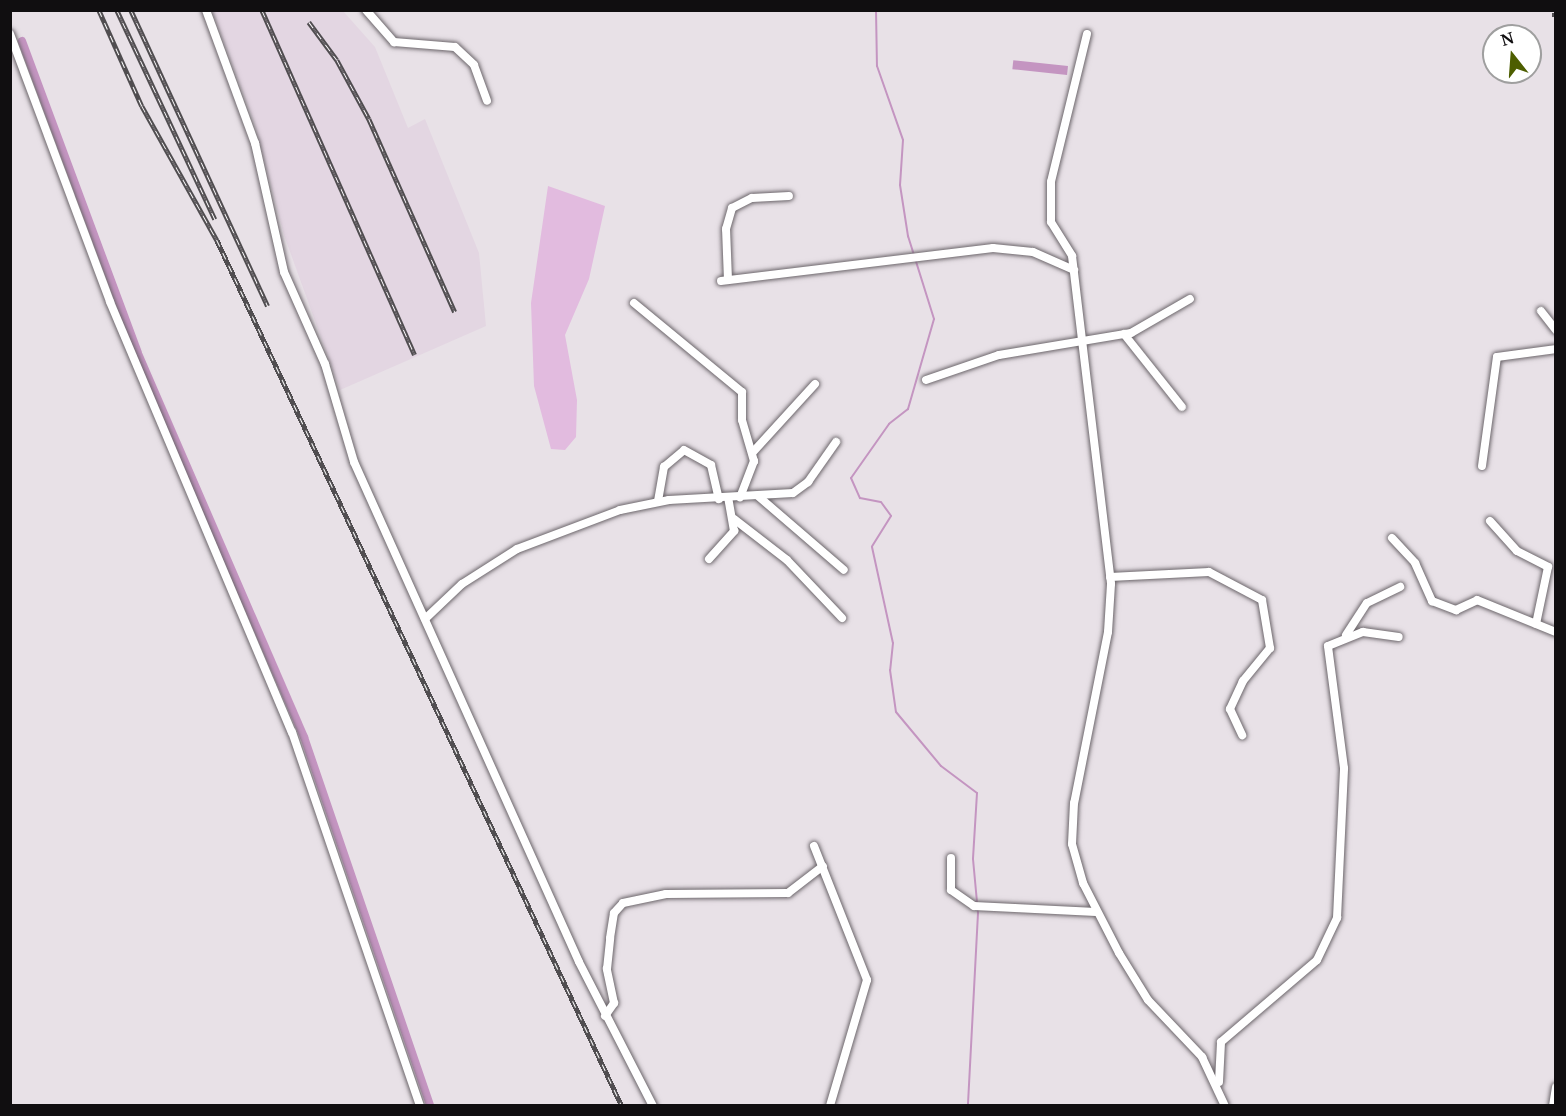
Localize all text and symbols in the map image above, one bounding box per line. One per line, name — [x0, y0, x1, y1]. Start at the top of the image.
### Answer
north arrow — [1482, 24, 1542, 84]
text: N — [1498, 26, 1517, 51]

